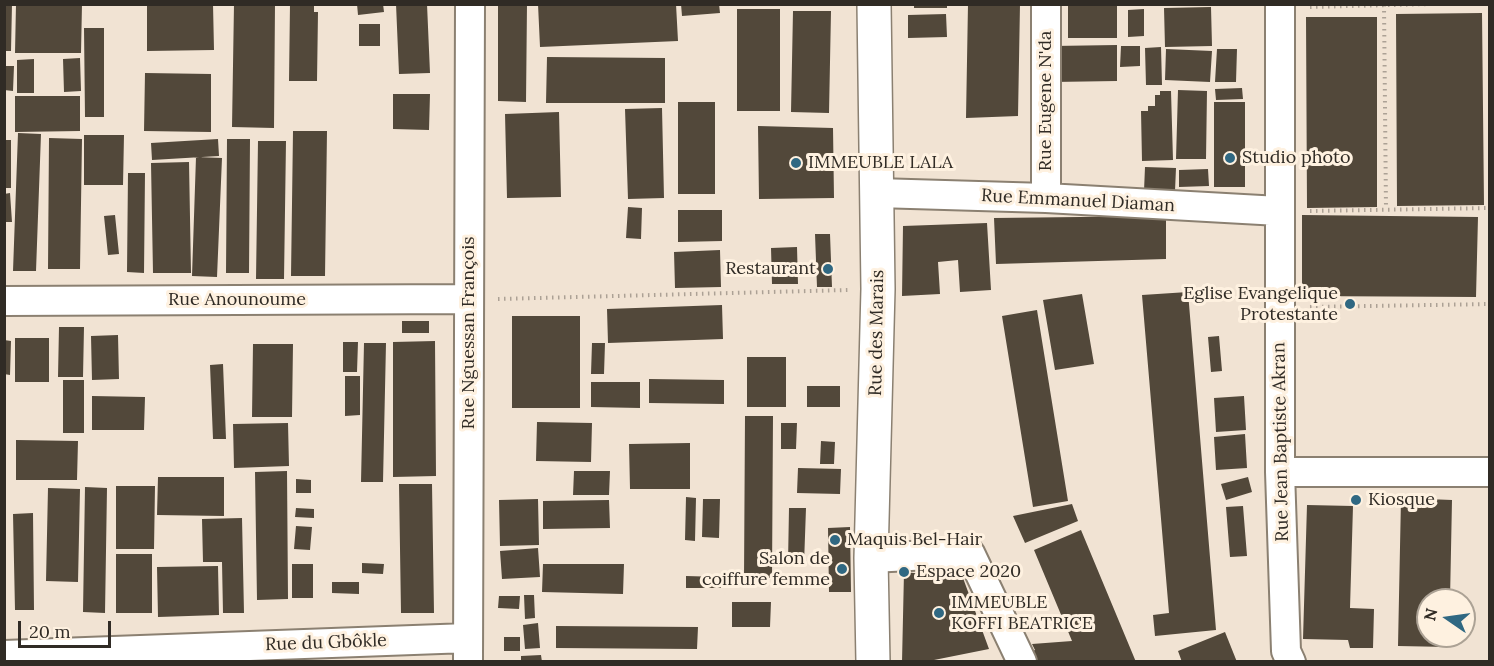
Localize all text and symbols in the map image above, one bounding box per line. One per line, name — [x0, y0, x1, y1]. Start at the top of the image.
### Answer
street label: Rue Eugene N'da — [1035, 31, 1057, 171]
place label: Studio photo — [1242, 147, 1350, 169]
marker: Studio photo — [1223, 151, 1237, 165]
place label: IMMEUBLE LALA — [808, 152, 953, 174]
marker: IMMEUBLE LALA — [789, 156, 803, 170]
street label: Rue Emmanuel Diaman — [980, 185, 1176, 217]
street label: Rue Nguessan François — [458, 236, 480, 430]
place label: Restaurant — [725, 258, 816, 280]
marker: Restaurant — [821, 262, 835, 276]
street label: Rue des Marais — [865, 270, 889, 396]
place label: Eglise Evangelique Protestante — [1183, 283, 1338, 326]
street label: Rue Anounoume — [168, 289, 306, 311]
marker: Eglise Evangelique Protestante — [1343, 297, 1357, 311]
street label: Rue Jean Baptiste Akran — [1268, 342, 1294, 542]
place label: Kiosque — [1368, 489, 1435, 511]
marker: Kiosque — [1349, 493, 1363, 507]
place label: Maquis Bel-Hair — [847, 529, 982, 551]
marker: Maquis Bel-Hair — [828, 533, 842, 547]
place label: Salon de coiffure femme — [702, 548, 830, 590]
place label: Espace 2020 — [916, 561, 1021, 583]
marker: Salon de coiffure femme — [835, 562, 849, 576]
marker: Espace 2020 — [897, 565, 911, 579]
north arrow — [1416, 588, 1476, 648]
place label: IMMEUBLE KOFFI BEATRICE — [951, 592, 1093, 634]
marker: IMMEUBLE KOFFI BEATRICE — [932, 606, 946, 620]
text: N — [1419, 606, 1442, 623]
scale bar — [21, 609, 114, 647]
text: 20 m — [29, 620, 71, 643]
street label: Rue du Gbôkle — [265, 630, 387, 656]

